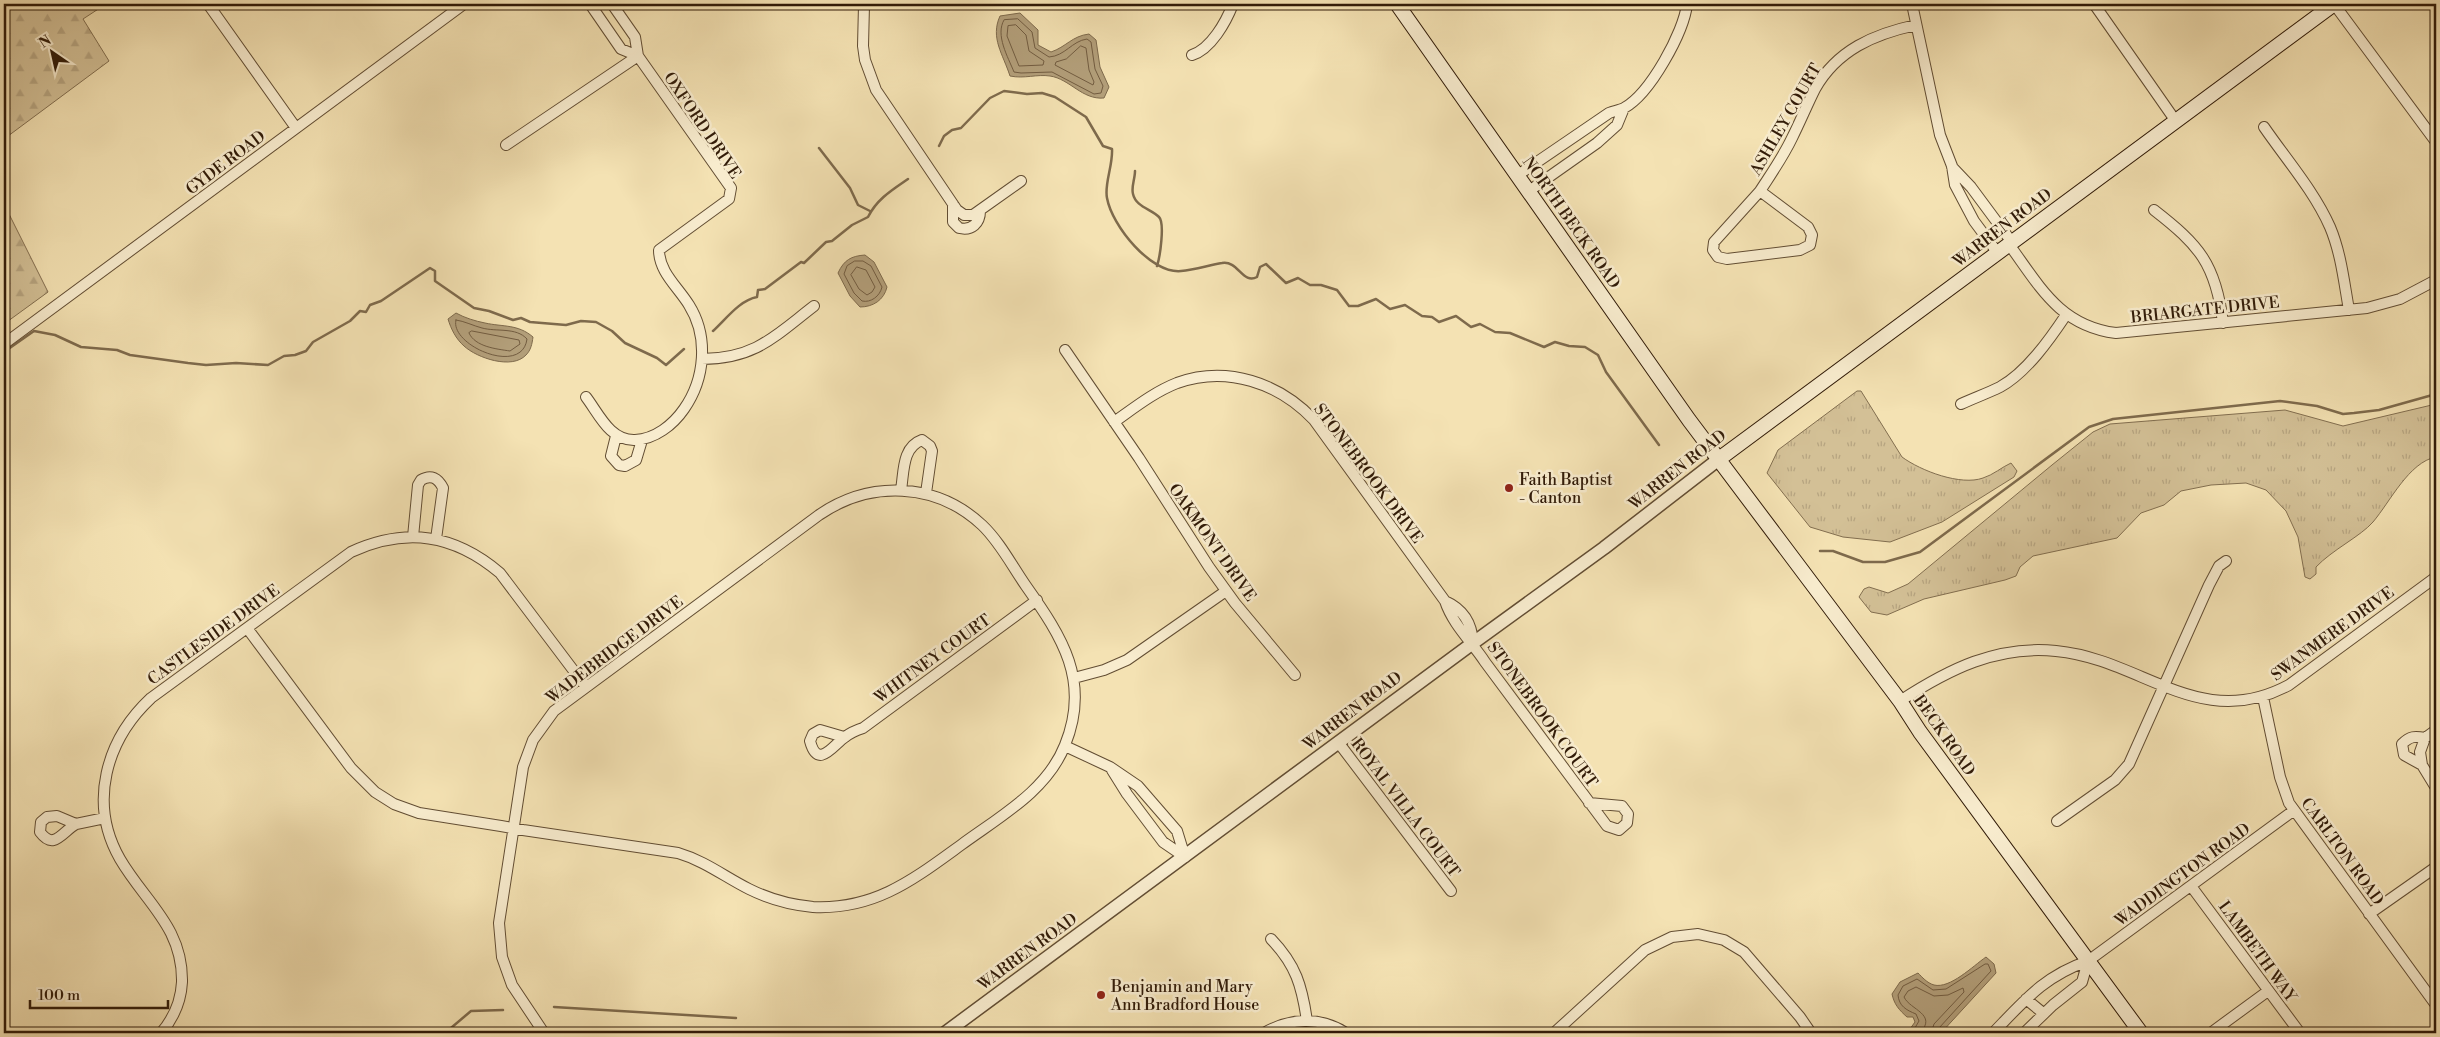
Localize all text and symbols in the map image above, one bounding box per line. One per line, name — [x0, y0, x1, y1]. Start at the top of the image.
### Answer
north arrow — [28, 28, 78, 78]
text: N — [36, 31, 55, 53]
street label: ASHLEY COURT — [1745, 60, 1826, 180]
street label: OXFORD DRIVE — [659, 68, 745, 183]
street label: GYDE ROAD — [182, 126, 269, 199]
street label: NORTH BECK ROAD — [1518, 153, 1624, 293]
street label: WARREN ROAD — [1949, 184, 2056, 272]
street label: BRIARGATE DRIVE — [2129, 292, 2281, 328]
street label: STONEBROOK DRIVE — [1309, 400, 1427, 547]
street label: WARREN ROAD — [1624, 425, 1730, 515]
place label: Faith Baptist - Canton — [1519, 470, 1613, 508]
street label: OAKMONT DRIVE — [1164, 480, 1260, 605]
marker: Faith Baptist - Canton — [1503, 482, 1515, 494]
street label: CASTLESIDE DRIVE — [144, 580, 284, 689]
street label: SWANMERE DRIVE — [2267, 582, 2398, 685]
street label: WADEBRIDGE DRIVE — [541, 592, 687, 708]
street label: WHITNEY COURT — [870, 610, 995, 708]
street label: STONEBROOK COURT — [1483, 638, 1602, 791]
street label: WARREN ROAD — [1299, 667, 1406, 755]
street label: BECK ROAD — [1908, 690, 1979, 780]
street label: ROYAL VILLA COURT — [1346, 734, 1464, 881]
street label: CARLTON ROAD — [2296, 794, 2388, 909]
street label: WADDINGTON ROAD — [2110, 819, 2254, 931]
street label: LAMBETH WAY — [2214, 897, 2301, 1007]
street label: WARREN ROAD — [973, 909, 1081, 995]
scale bar — [30, 977, 168, 1009]
place label: Benjamin and Mary Ann Bradford House — [1110, 977, 1259, 1015]
text: 100 m — [38, 986, 80, 1005]
marker: Benjamin and Mary Ann Bradford House — [1095, 989, 1107, 1001]

